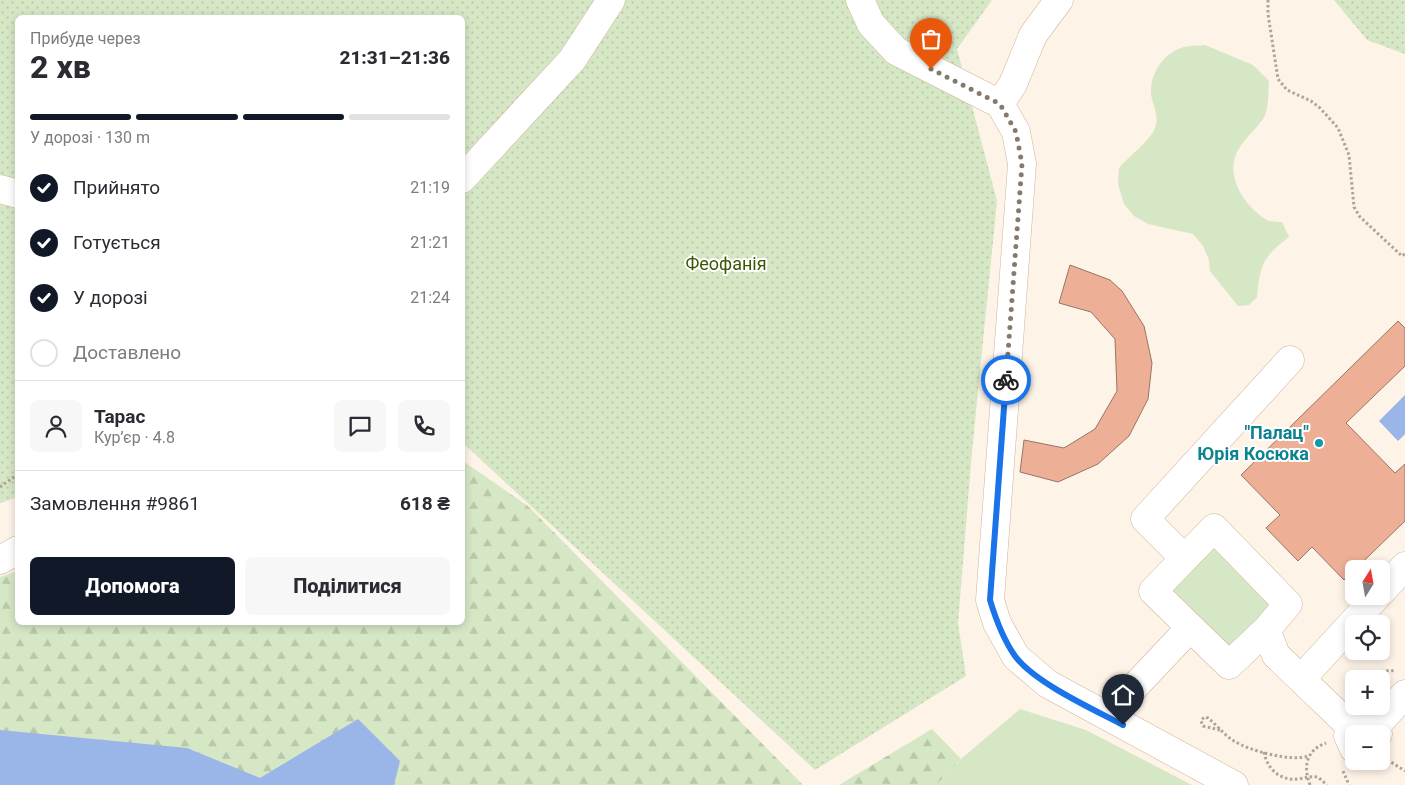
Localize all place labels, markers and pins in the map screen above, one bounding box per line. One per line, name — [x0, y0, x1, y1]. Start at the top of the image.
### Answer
pin — [910, 18, 952, 69]
place label: "Палац" Юрія Косюка — [1197, 422, 1309, 464]
marker: "Палац" Юрія Косюка — [1313, 437, 1325, 449]
pin — [1102, 674, 1144, 725]

